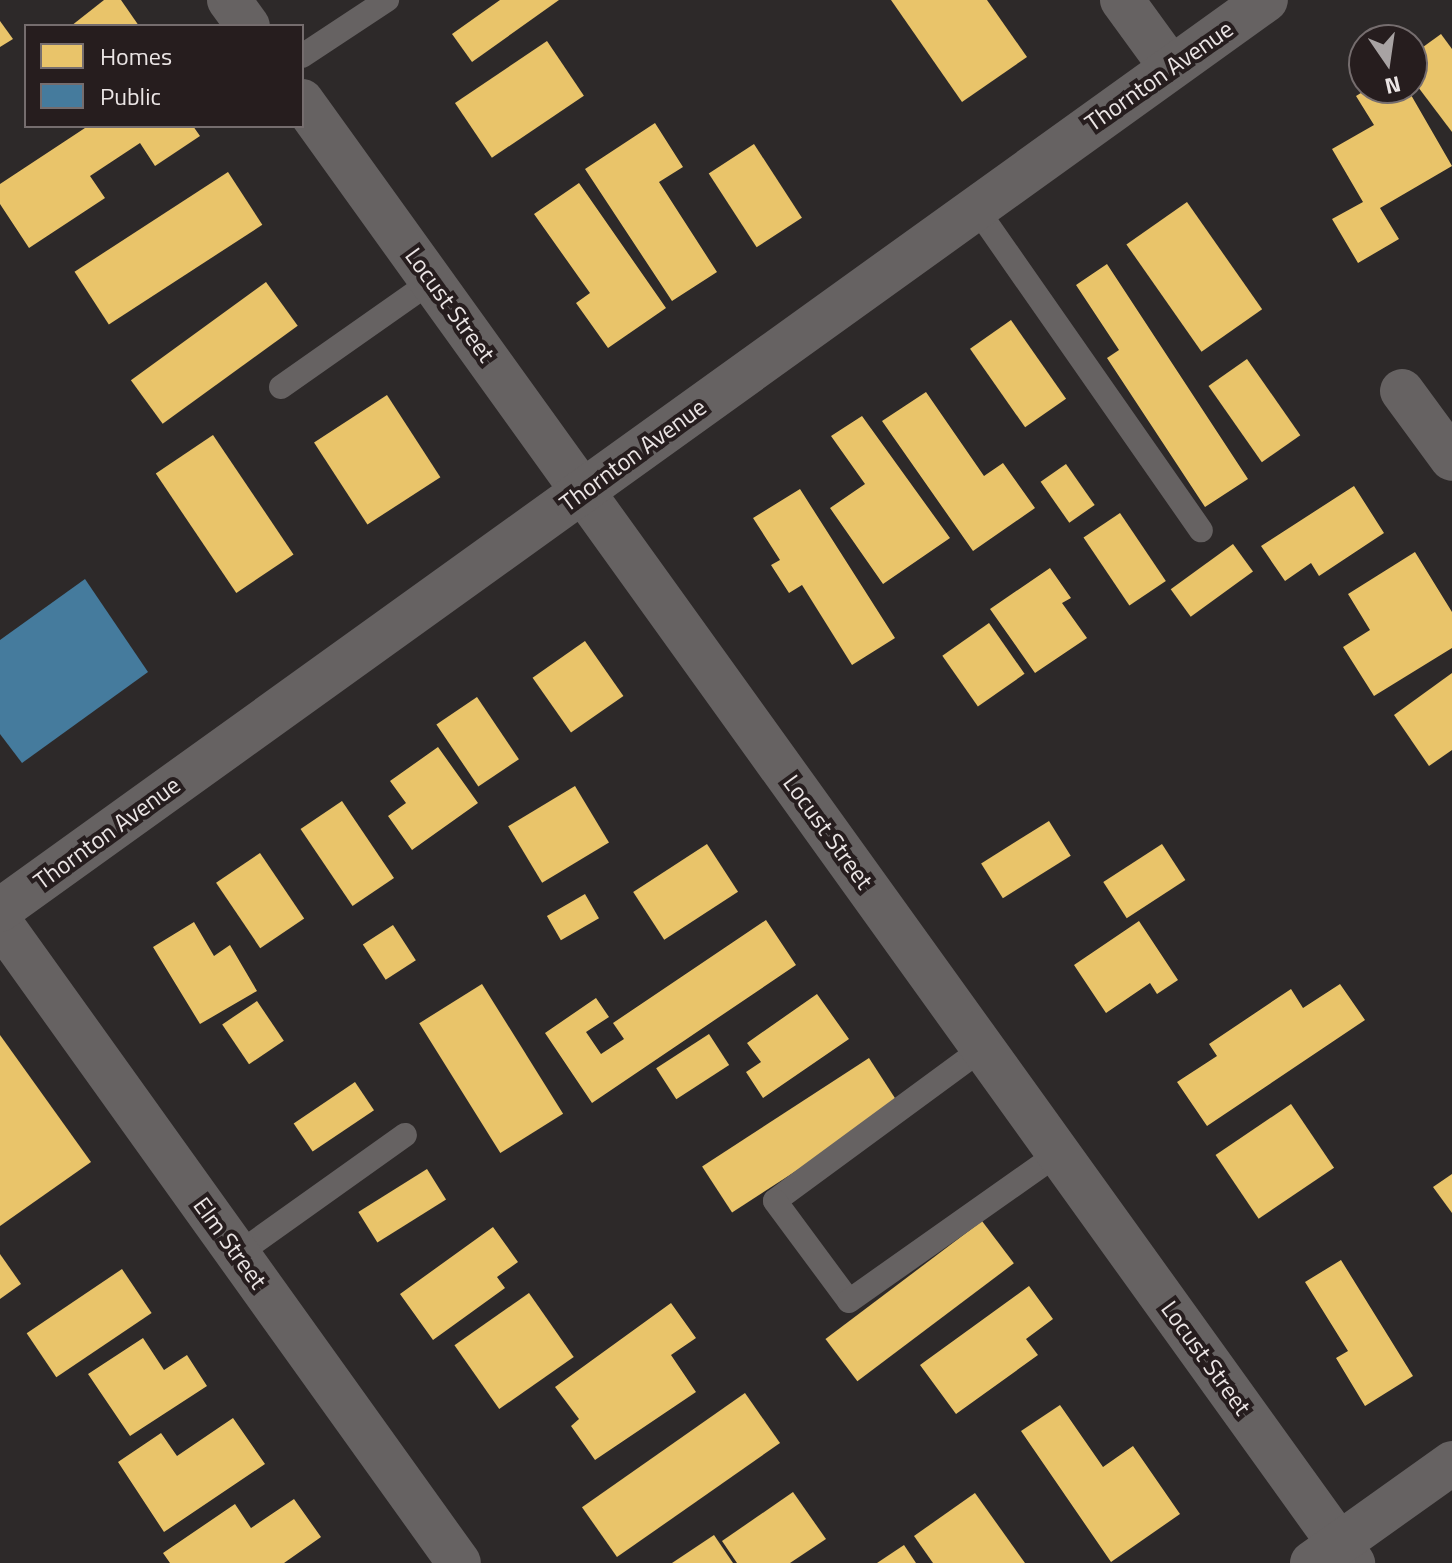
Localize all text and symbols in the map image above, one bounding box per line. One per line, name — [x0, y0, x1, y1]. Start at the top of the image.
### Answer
street label: Thornton Avenue — [1080, 14, 1238, 138]
legend — [24, 24, 304, 128]
north arrow — [1348, 24, 1428, 104]
text: Homes — [100, 38, 172, 74]
text: N — [1382, 67, 1404, 104]
text: Public — [100, 78, 161, 114]
street label: Locust Street — [399, 242, 501, 368]
street label: Thornton Avenue — [554, 392, 712, 518]
street label: Locust Street — [777, 769, 879, 895]
street label: Thornton Avenue — [28, 770, 186, 896]
street label: Elm Street — [187, 1192, 273, 1294]
street label: Locust Street — [1155, 1295, 1257, 1421]

